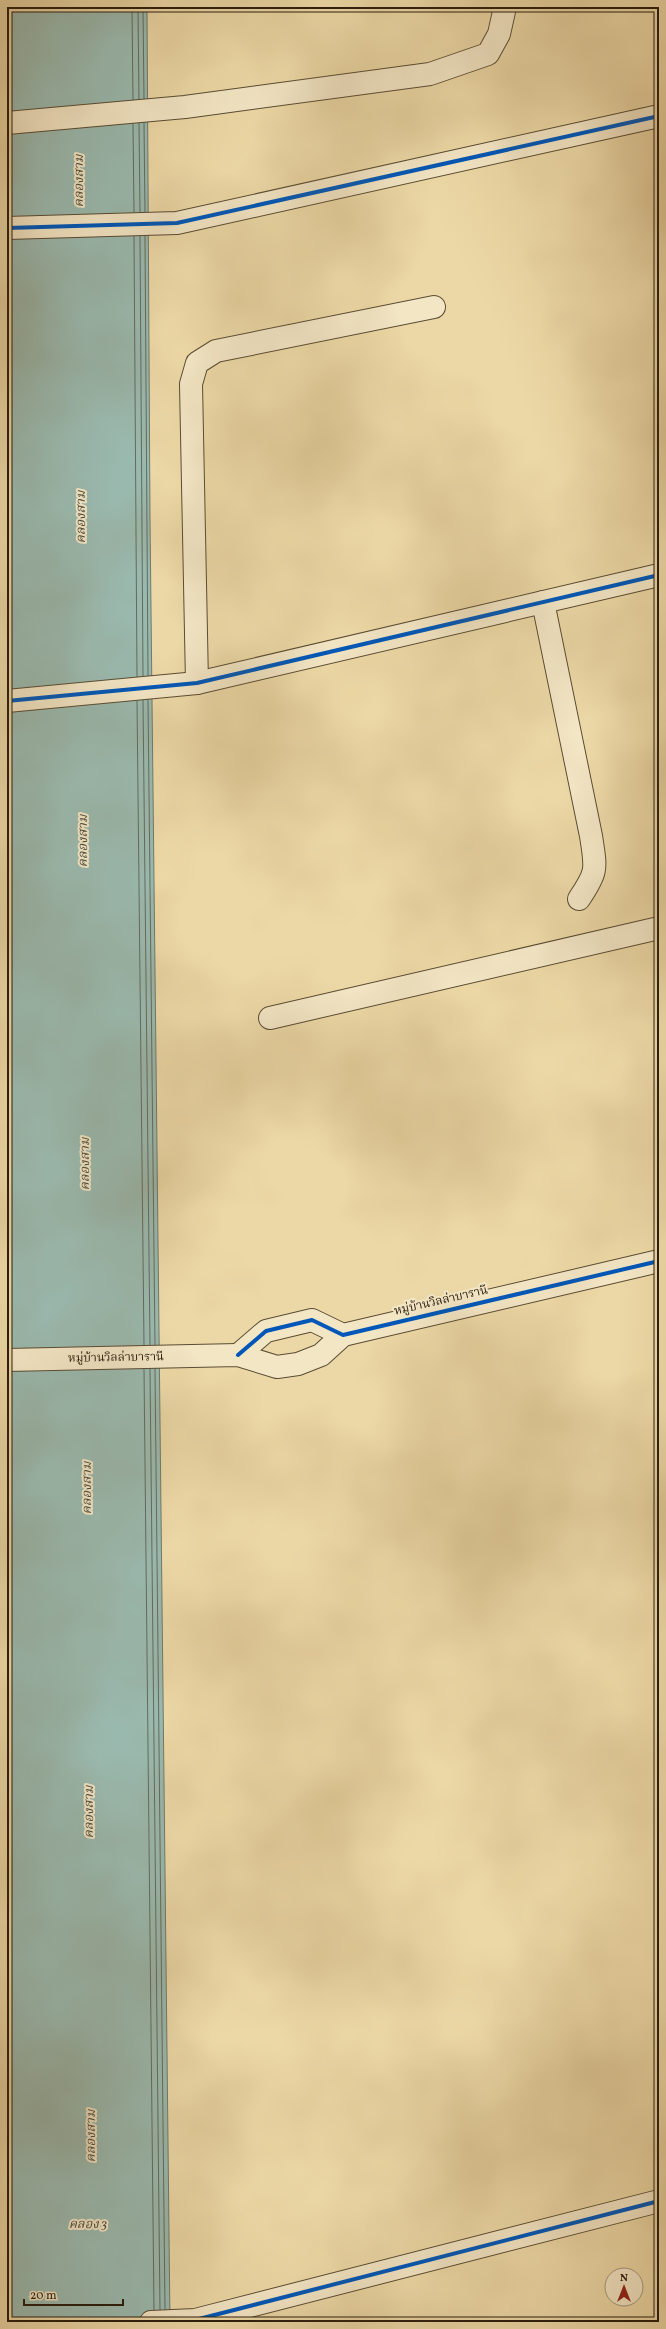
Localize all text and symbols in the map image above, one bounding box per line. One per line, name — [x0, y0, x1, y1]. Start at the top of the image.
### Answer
water label: คลองสาม — [71, 154, 89, 207]
water label: คลองสาม — [73, 490, 91, 543]
water label: คลองสาม — [75, 814, 93, 867]
water label: คลองสาม — [77, 1137, 95, 1190]
street label: หมู่บ้านวิลล่าบารานี — [392, 1282, 490, 1320]
street label: หมู่บ้านวิลล่าบารานี — [68, 1349, 164, 1367]
water label: คลองสาม — [79, 1461, 97, 1514]
water label: คลองสาม — [81, 1785, 99, 1838]
water label: คลองสาม — [83, 2109, 101, 2162]
water label: คลอง 3 — [69, 2216, 107, 2234]
north arrow — [604, 2267, 644, 2307]
text: N — [620, 2271, 628, 2286]
scale bar — [24, 2281, 123, 2307]
text: 20 m — [30, 2288, 57, 2304]

